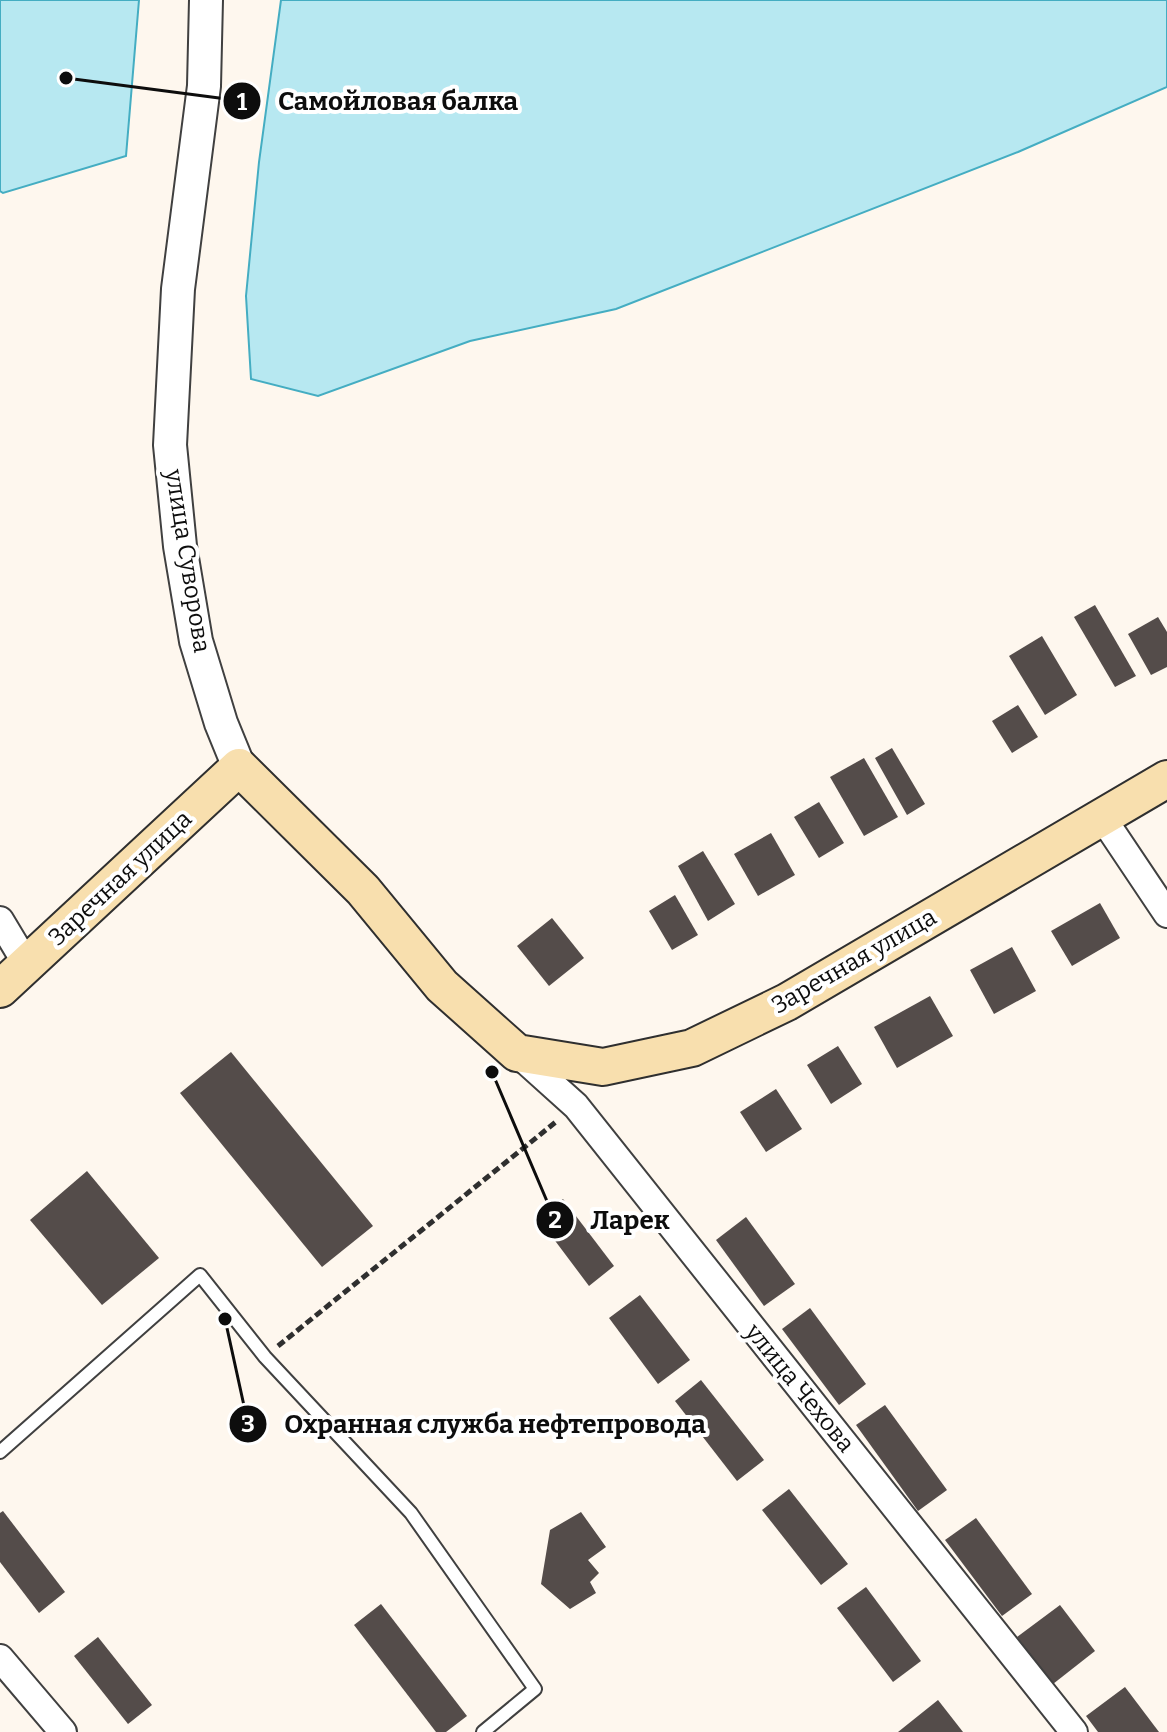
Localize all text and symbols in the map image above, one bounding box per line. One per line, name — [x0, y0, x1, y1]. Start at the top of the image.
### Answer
callout: Самойловая балка — [222, 76, 534, 126]
text: Самойловая балка — [278, 86, 519, 117]
text: 1 — [237, 88, 248, 116]
street label: улица Суворова — [160, 466, 216, 655]
street label: Заречная улица — [43, 805, 197, 951]
street label: Заречная улица — [767, 903, 941, 1019]
callout: Ларек — [535, 1195, 686, 1245]
text: Ларек — [590, 1205, 670, 1236]
text: 2 — [548, 1206, 562, 1234]
street label: улица Чехова — [739, 1317, 860, 1458]
callout: Охранная служба нефтепровода — [228, 1399, 722, 1449]
text: Охранная служба нефтепровода — [284, 1409, 706, 1440]
text: 3 — [241, 1410, 255, 1438]

